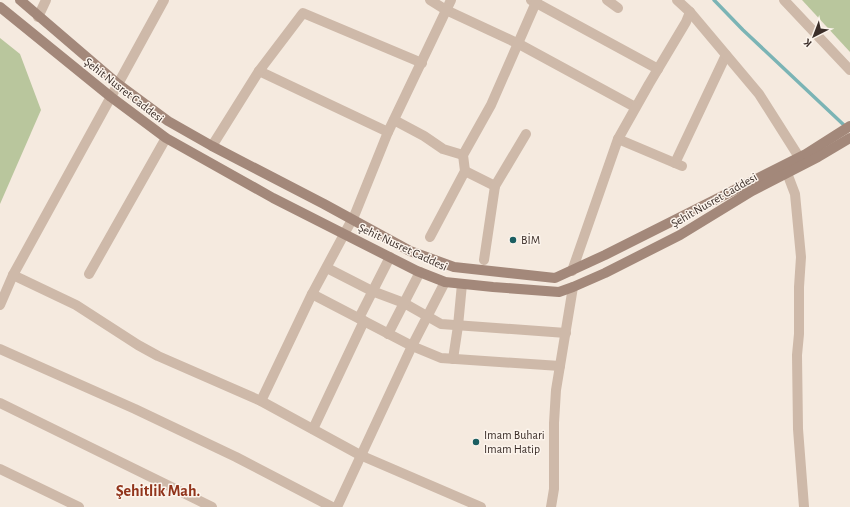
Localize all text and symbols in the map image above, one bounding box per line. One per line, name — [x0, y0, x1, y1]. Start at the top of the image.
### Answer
north arrow — [794, 16, 834, 56]
text: K — [801, 36, 814, 49]
street label: Şehit Nusret Caddesi — [82, 55, 166, 125]
street label: Şehit Nusret Caddesi — [669, 171, 759, 229]
street label: Şehit Nusret Caddesi — [357, 221, 449, 273]
place label: BİM — [521, 233, 540, 246]
marker: BİM — [508, 235, 518, 245]
place label: Imam Buhari Imam Hatip — [484, 429, 545, 455]
marker: Imam Buhari Imam Hatip — [471, 437, 481, 447]
district label: Şehitlik Mah. — [116, 483, 200, 499]

